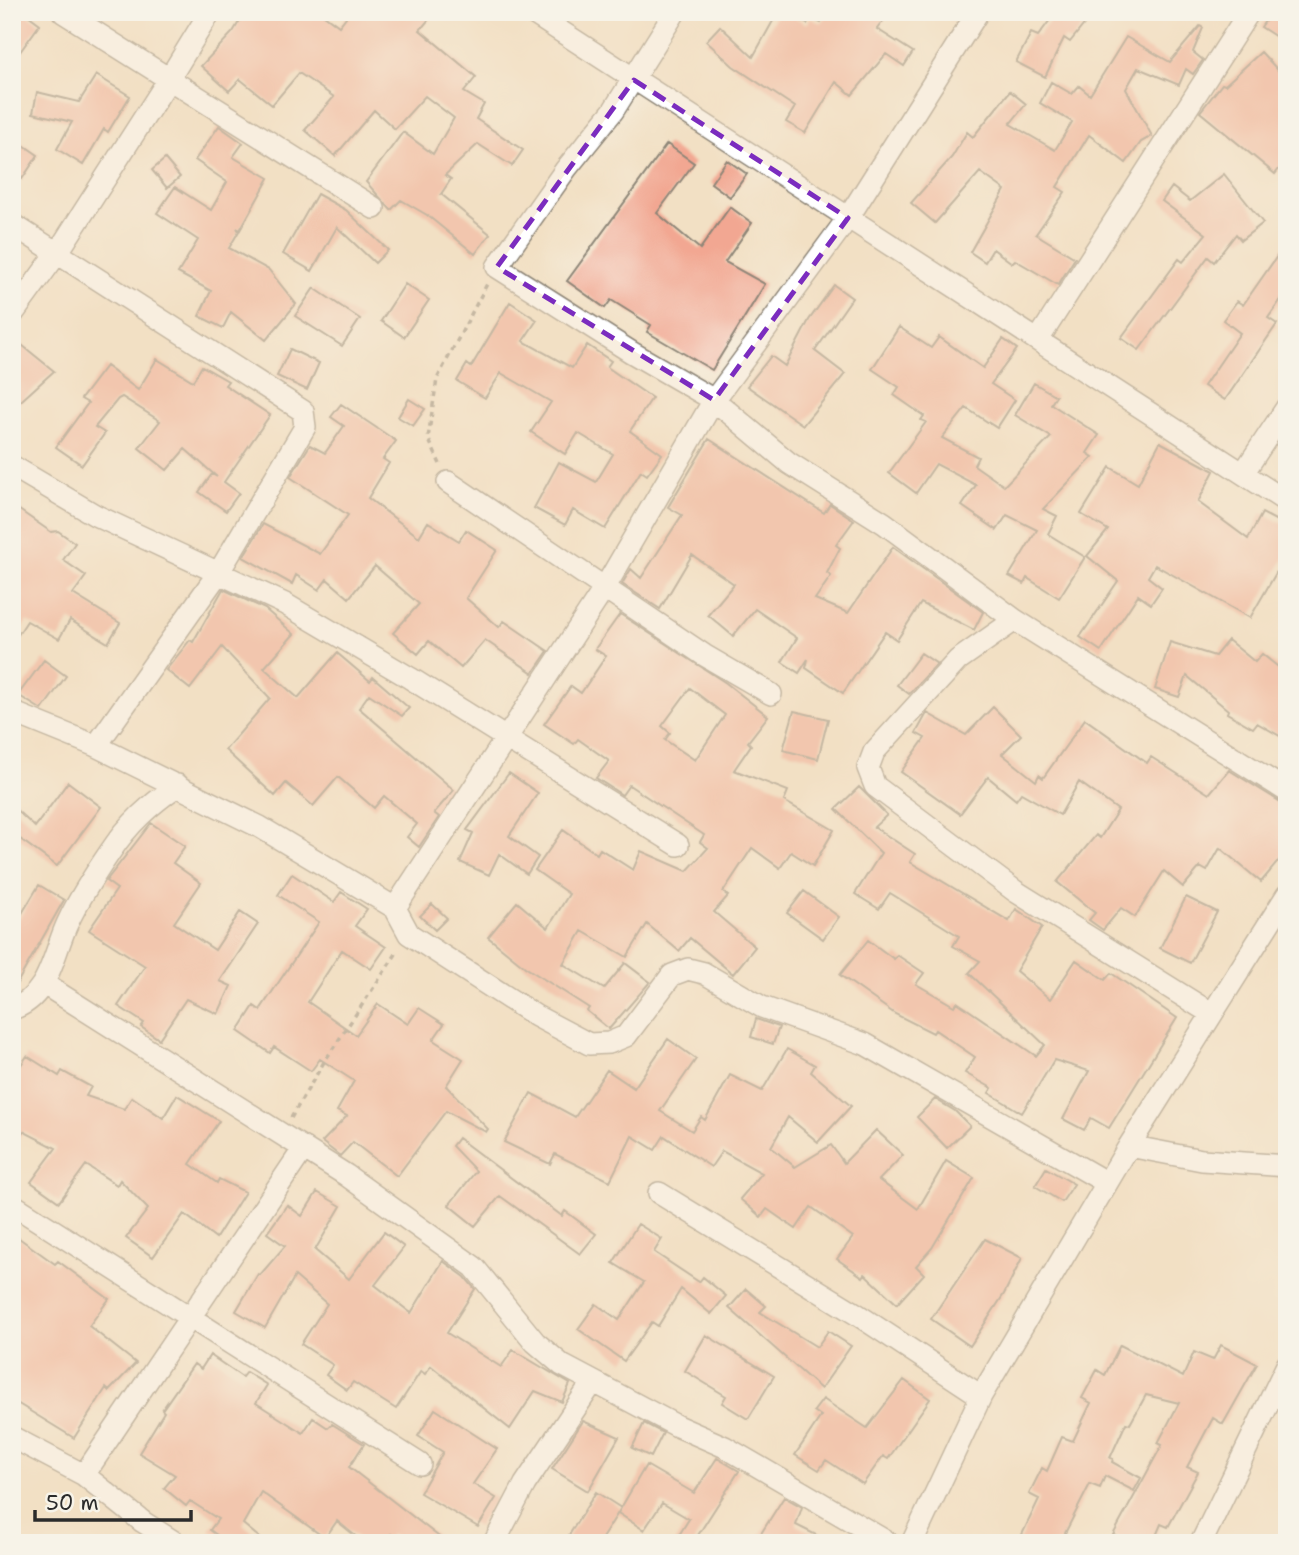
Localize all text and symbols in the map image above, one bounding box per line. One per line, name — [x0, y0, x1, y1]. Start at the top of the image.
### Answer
scale bar — [35, 1478, 191, 1522]
text: 50 m — [46, 1489, 99, 1517]

